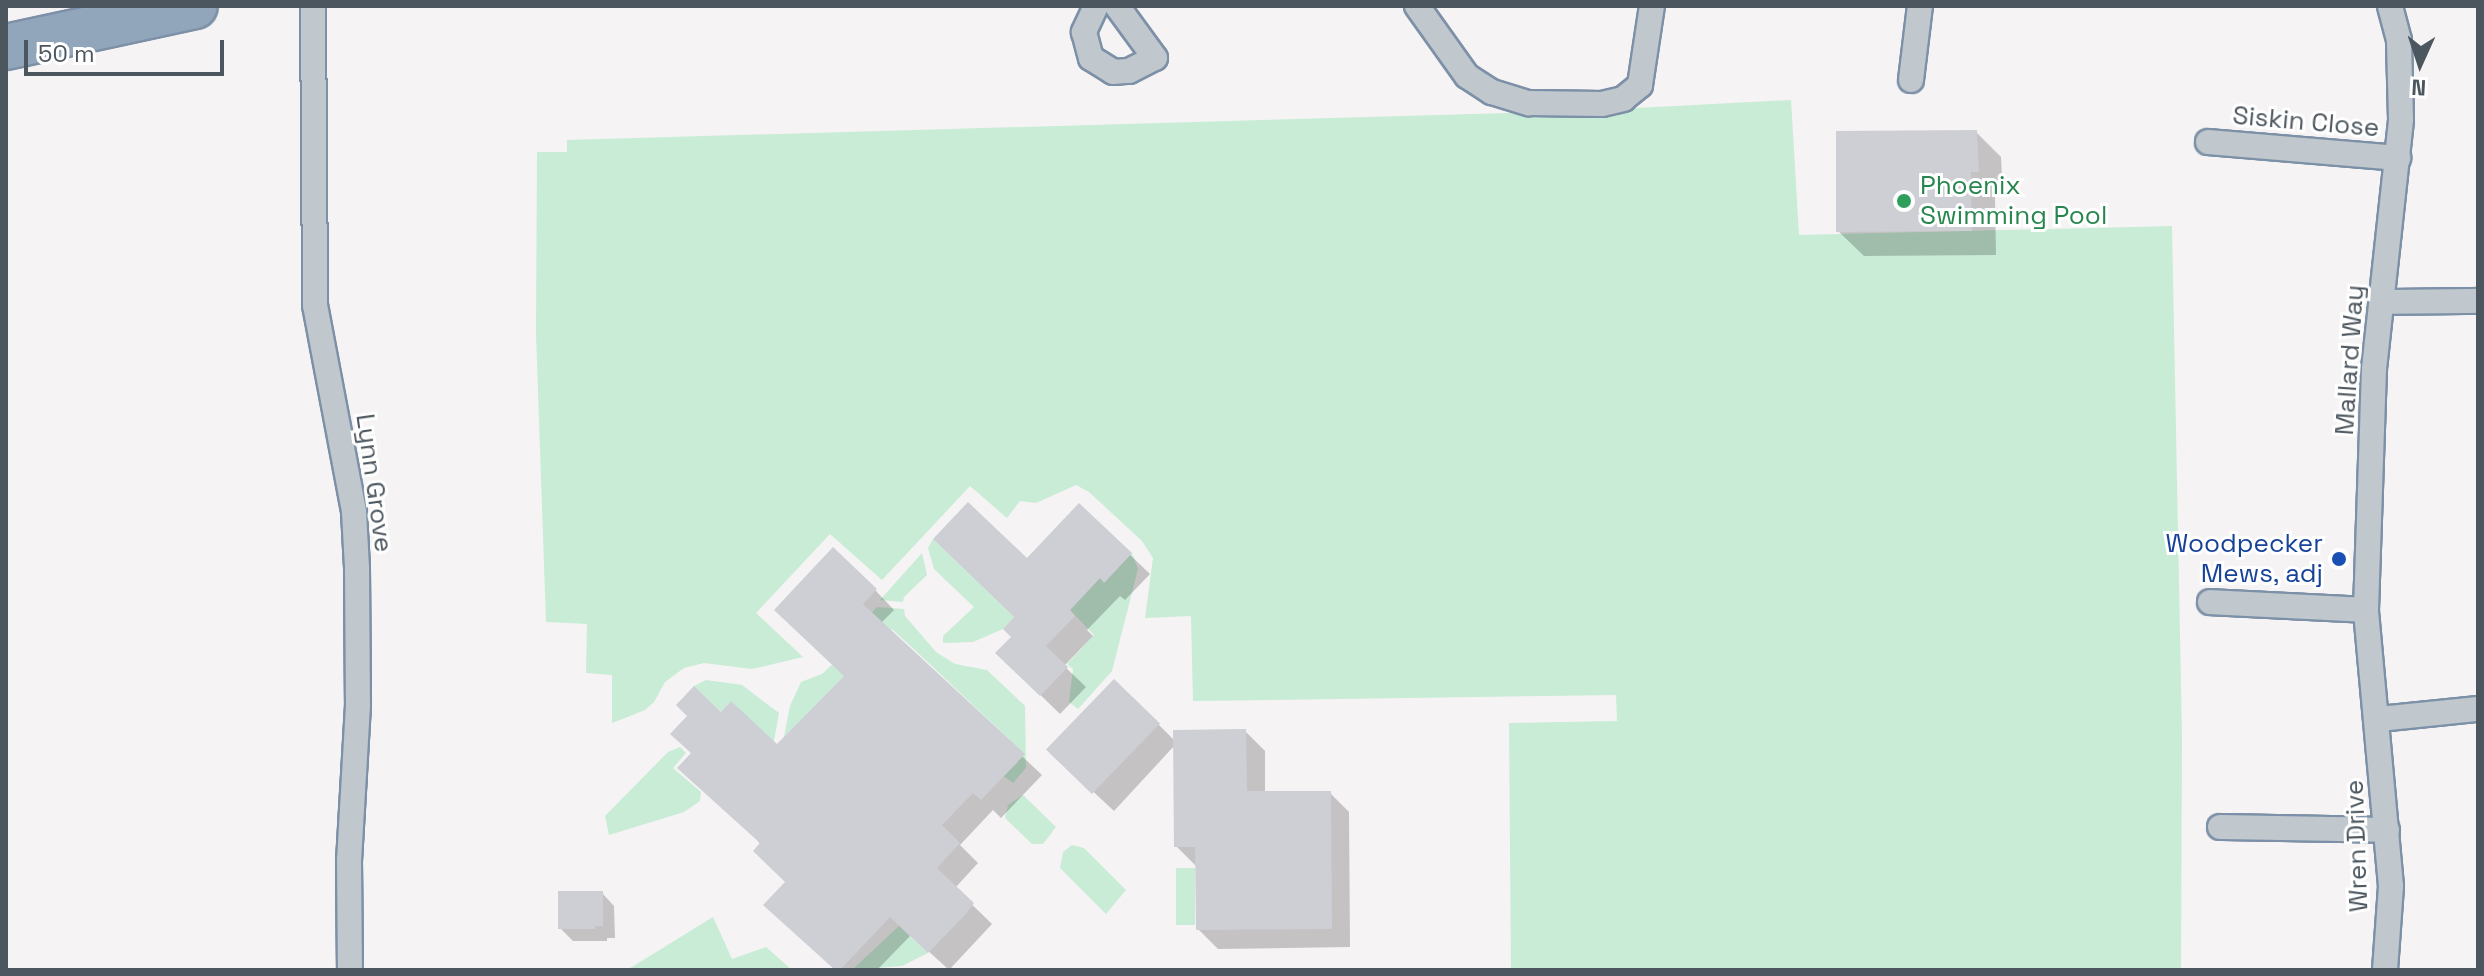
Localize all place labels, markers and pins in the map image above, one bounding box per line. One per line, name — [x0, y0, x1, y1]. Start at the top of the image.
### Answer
place label: Phoenix Swimming Pool — [1920, 170, 2107, 232]
marker: Phoenix Swimming Pool — [1895, 192, 1913, 210]
place label: Woodpecker Mews, adj — [2166, 528, 2323, 590]
marker: Woodpecker Mews, adj — [2330, 550, 2348, 568]

